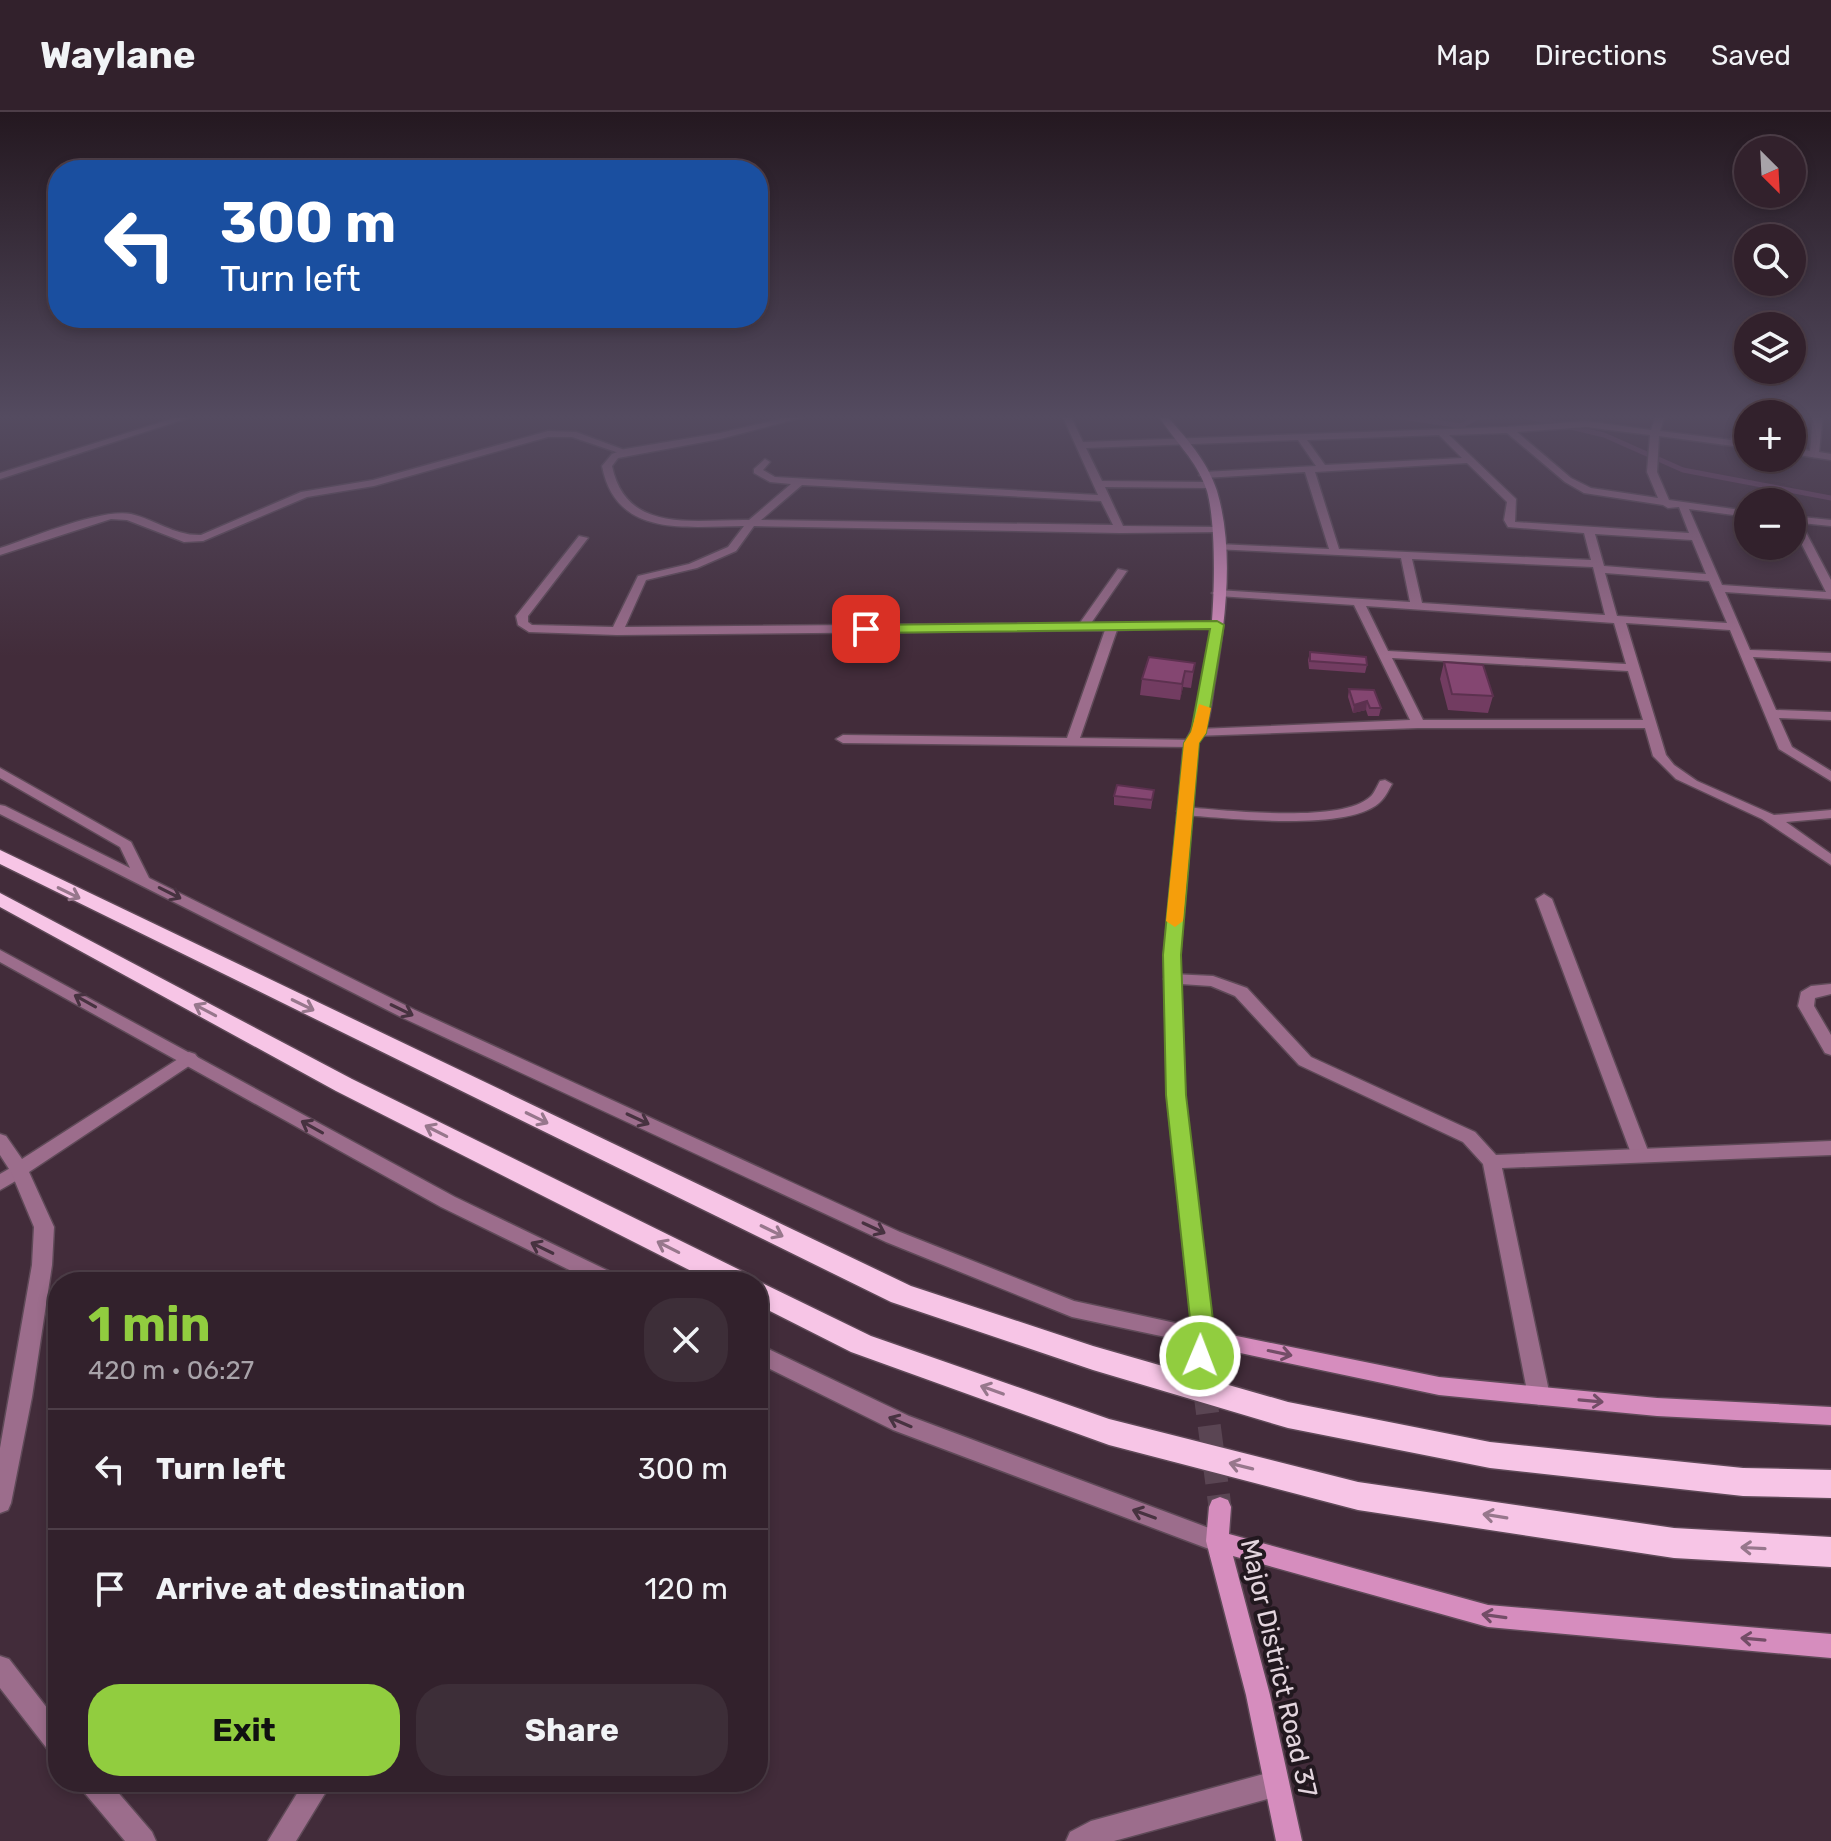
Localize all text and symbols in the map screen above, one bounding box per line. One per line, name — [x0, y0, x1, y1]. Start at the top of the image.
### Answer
text: Waylane — [40, 32, 196, 78]
text: Map — [1436, 39, 1490, 72]
text: Directions — [1534, 39, 1667, 72]
text: Saved — [1711, 39, 1791, 72]
north arrow — [1734, 136, 1806, 208]
map controls — [1734, 136, 1806, 560]
text: 300 m — [220, 190, 396, 256]
icon: left — [88, 192, 192, 296]
button: search — [1734, 224, 1806, 296]
text: Turn left — [220, 257, 361, 300]
button: layers — [1734, 312, 1806, 384]
button: + — [1734, 400, 1806, 472]
button: − — [1734, 488, 1806, 560]
pin — [832, 595, 900, 663]
icon: arrive — [844, 607, 888, 651]
one-way arrow — [57, 886, 81, 901]
one-way arrow — [157, 886, 181, 902]
one-way arrow — [74, 992, 97, 1008]
one-way arrow — [291, 998, 315, 1013]
one-way arrow — [194, 1002, 218, 1017]
one-way arrow — [390, 1003, 414, 1018]
one-way arrow — [525, 1111, 549, 1126]
one-way arrow — [625, 1113, 650, 1128]
one-way arrow — [301, 1118, 325, 1134]
one-way arrow — [424, 1122, 448, 1138]
one-way arrow — [862, 1221, 886, 1236]
one-way arrow — [759, 1224, 783, 1239]
one-way arrow — [657, 1239, 681, 1254]
one-way arrow — [531, 1240, 555, 1255]
text: 1 min — [88, 1296, 211, 1353]
button: close — [644, 1298, 728, 1382]
position arrow — [1158, 1314, 1242, 1398]
one-way arrow — [1266, 1346, 1292, 1361]
text: 420 m · 06:27 — [88, 1355, 254, 1386]
one-way arrow — [980, 1382, 1005, 1397]
one-way arrow — [1577, 1394, 1604, 1409]
one-way arrow — [888, 1414, 913, 1429]
icon: left — [88, 1447, 132, 1491]
text: Turn left — [156, 1451, 286, 1487]
text: 300 m — [638, 1451, 728, 1487]
one-way arrow — [1228, 1457, 1254, 1472]
one-way arrow — [1131, 1505, 1156, 1520]
one-way arrow — [1483, 1508, 1508, 1523]
street label: Major District Road 37 — [1234, 1536, 1323, 1800]
one-way arrow — [1740, 1540, 1767, 1555]
icon: arrive — [88, 1567, 132, 1611]
text: Arrive at destination — [156, 1571, 466, 1607]
text: 120 m — [644, 1571, 728, 1607]
one-way arrow — [1482, 1608, 1508, 1623]
one-way arrow — [1740, 1631, 1767, 1646]
button: Exit — [88, 1684, 400, 1776]
button: Share — [416, 1684, 728, 1776]

